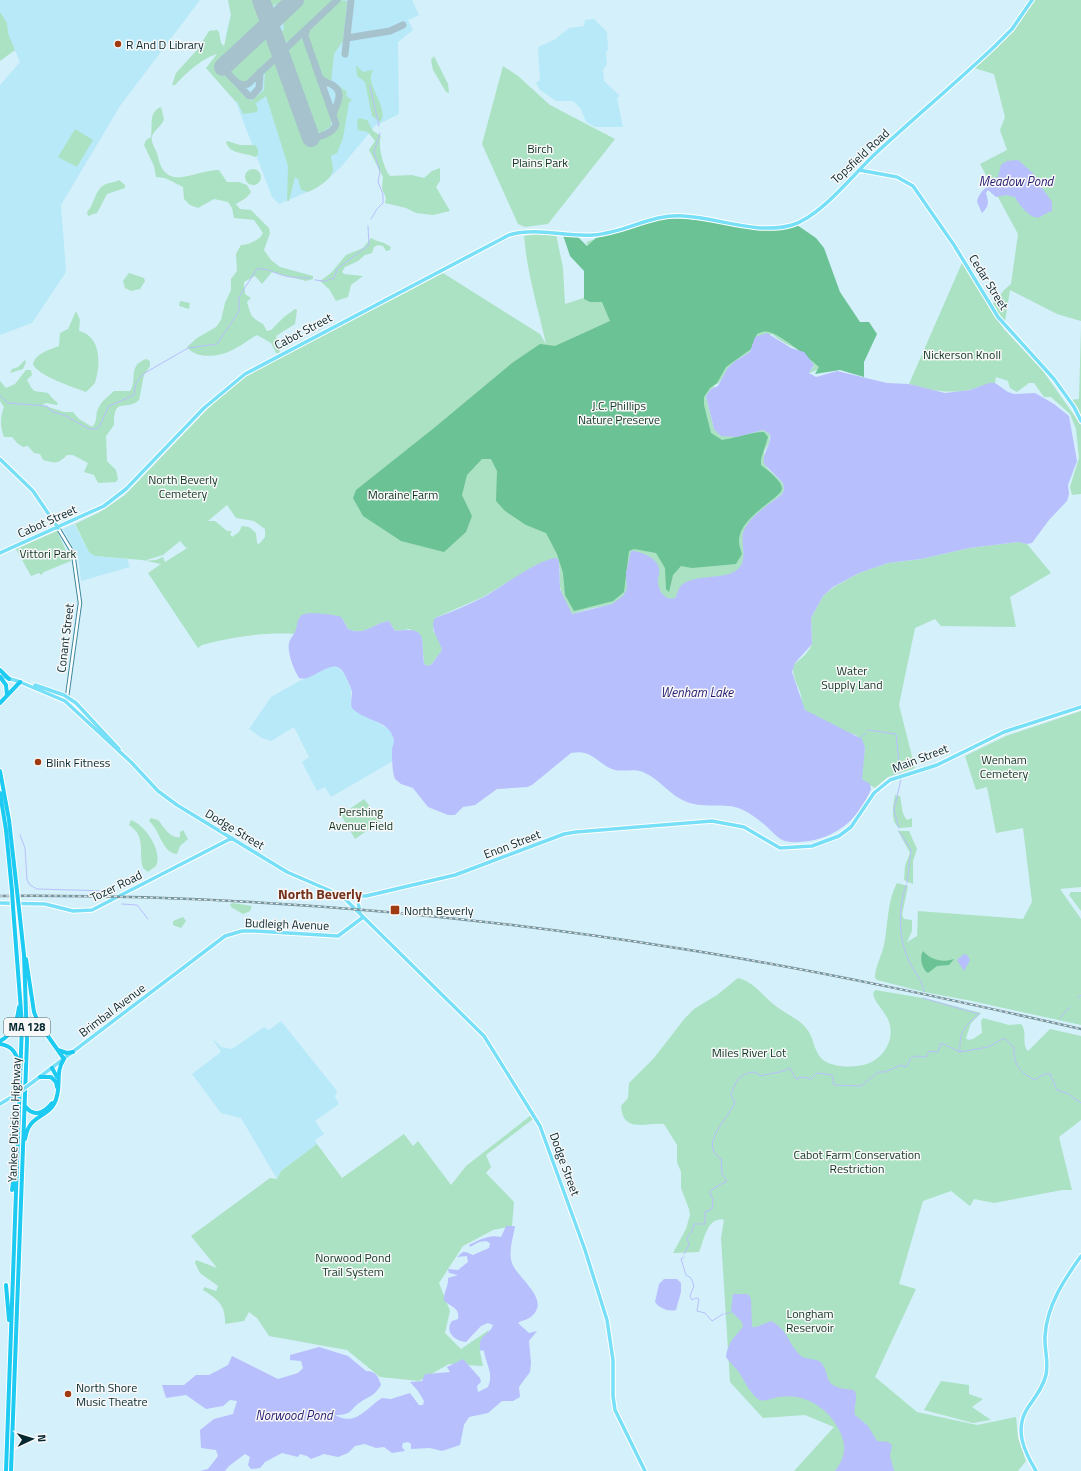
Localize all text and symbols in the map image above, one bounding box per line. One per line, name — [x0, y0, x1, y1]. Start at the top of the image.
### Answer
place label: R And D Library — [126, 35, 204, 54]
marker: R And D Library — [113, 39, 123, 49]
street label: Topsfield Road — [827, 124, 893, 188]
park label: Birch Plains Park — [512, 139, 568, 172]
water label: Meadow Pond — [979, 171, 1055, 191]
street label: Cedar Street — [964, 250, 1014, 314]
street label: Cabot Street — [271, 307, 336, 354]
park label: Nickerson Knoll — [923, 345, 1001, 364]
park label: J.C. Phillips Nature Preserve — [578, 396, 660, 429]
park label: North Beverly Cemetery — [148, 470, 218, 503]
park label: Moraine Farm — [368, 485, 438, 504]
street label: Cabot Street — [14, 499, 80, 542]
park label: Vittori Park — [20, 544, 77, 563]
street label: Conant Street — [51, 602, 79, 674]
park label: Water Supply Land — [821, 661, 883, 694]
water label: Wenham Lake — [661, 682, 734, 702]
street label: Main Street — [889, 738, 952, 777]
park label: Wenham Cemetery — [980, 750, 1029, 783]
place label: Blink Fitness — [46, 753, 111, 772]
marker: Blink Fitness — [33, 757, 43, 767]
park label: Pershing Avenue Field — [329, 802, 393, 835]
street label: Dodge Street — [202, 804, 269, 855]
street label: Enon Street — [481, 824, 544, 864]
street label: Tozer Road — [87, 865, 145, 907]
district label: North Beverly — [278, 883, 362, 904]
place label: North Beverly — [404, 901, 474, 920]
marker: North Beverly — [389, 904, 401, 916]
street label: Budleigh Avenue — [245, 913, 329, 935]
street label: Brimbal Avenue — [75, 978, 149, 1042]
road number: MA 128 — [4, 1018, 50, 1036]
park label: Miles River Lot — [712, 1043, 787, 1062]
street label: Yankee Division Highway — [2, 1057, 26, 1183]
street label: Dodge Street — [545, 1130, 586, 1199]
park label: Cabot Farm Conservation Restriction — [793, 1145, 921, 1178]
park label: Norwood Pond Trail System — [315, 1248, 391, 1281]
park label: Longham Reservoir — [786, 1304, 834, 1337]
place label: North Shore Music Theatre — [76, 1378, 148, 1411]
marker: North Shore Music Theatre — [63, 1389, 73, 1399]
water label: Norwood Pond — [256, 1405, 334, 1425]
north arrow — [12, 1419, 52, 1459]
text: N — [34, 1434, 50, 1443]

